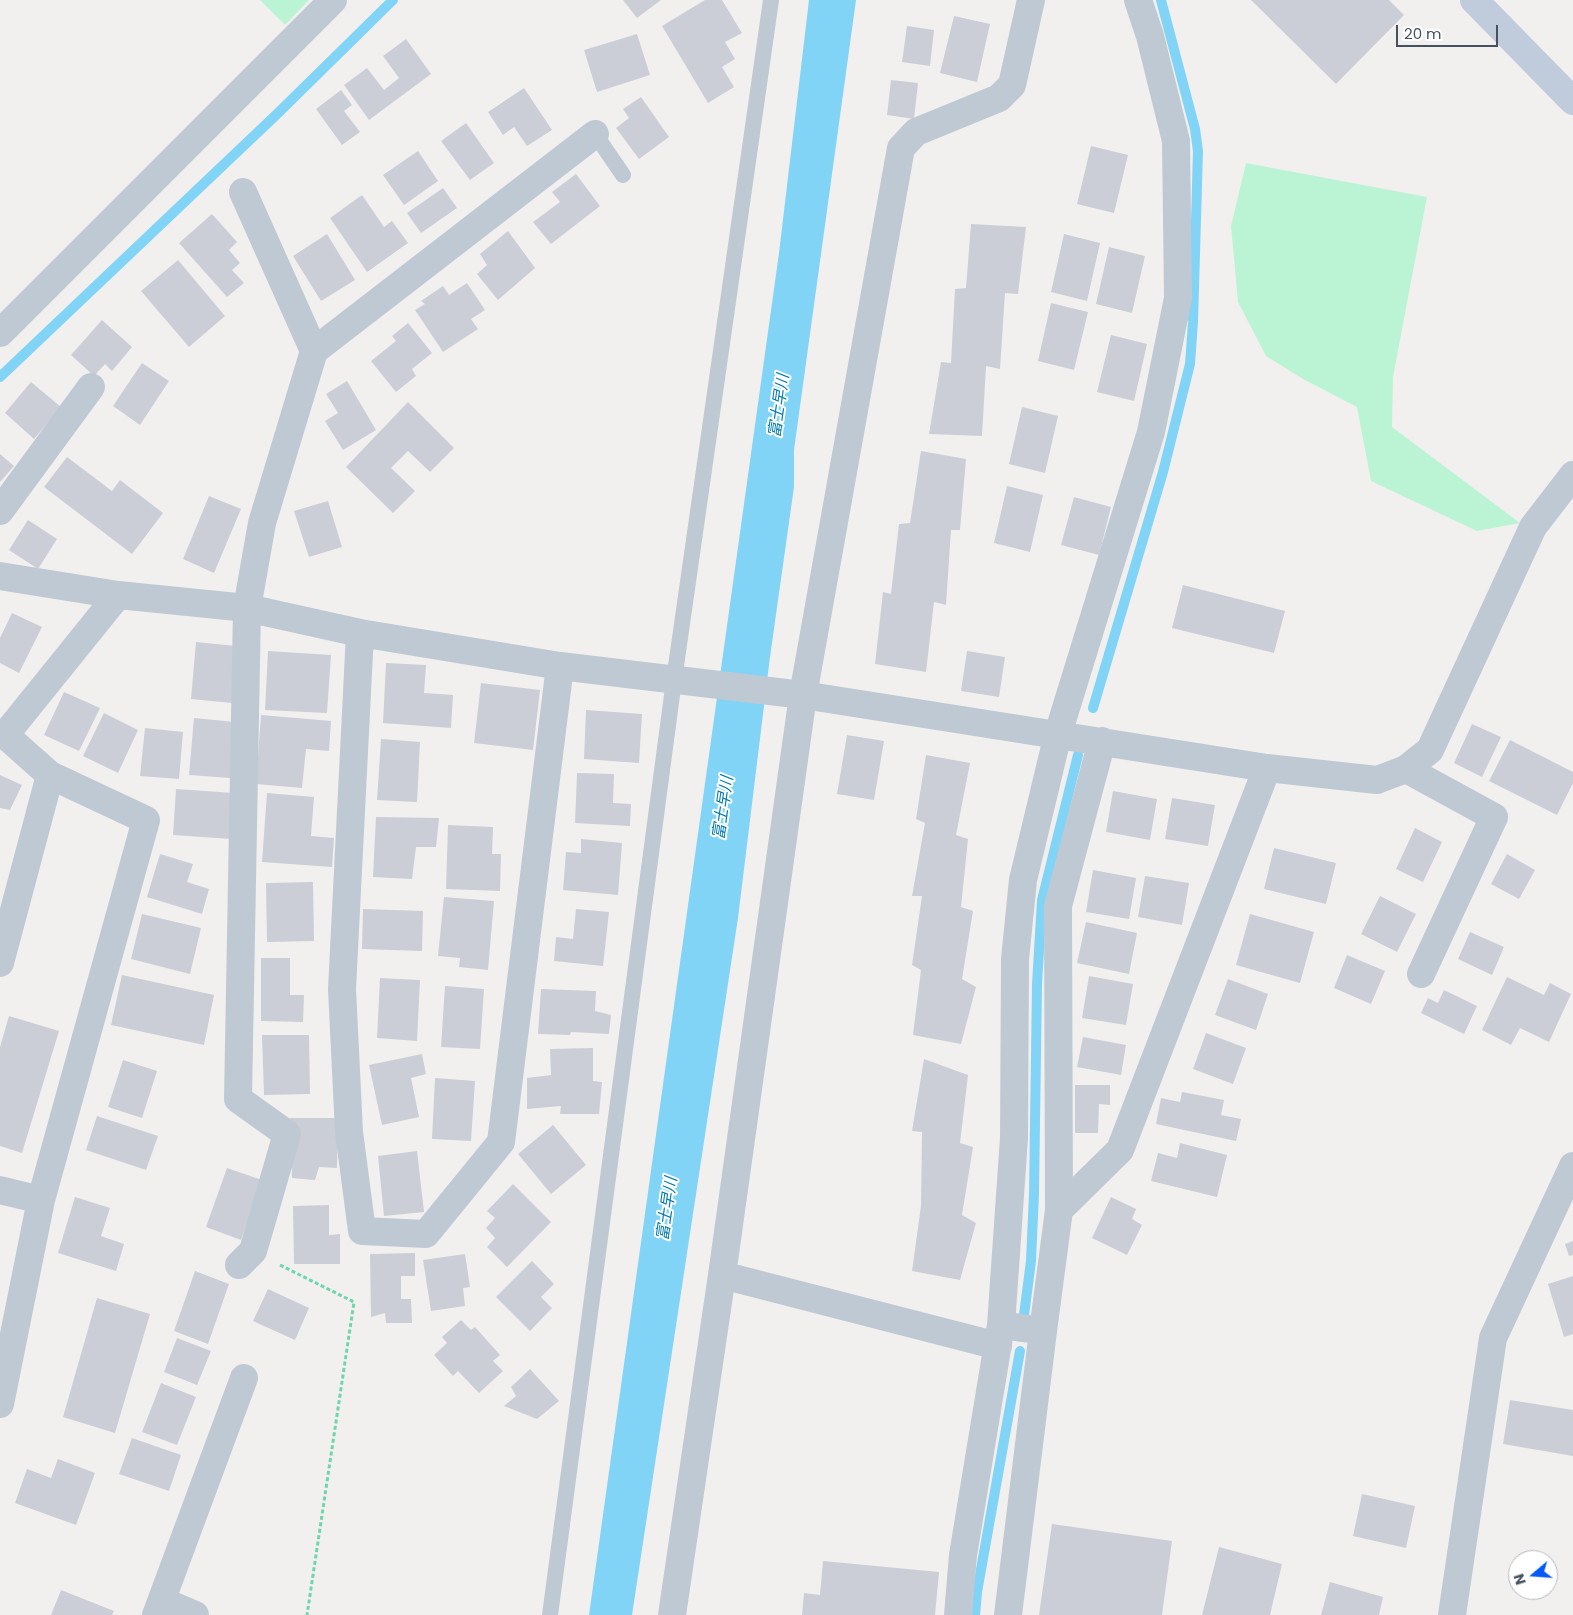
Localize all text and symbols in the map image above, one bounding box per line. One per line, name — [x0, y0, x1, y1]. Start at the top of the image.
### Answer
scale bar — [1398, 15, 1500, 47]
text: 20 m — [1404, 23, 1442, 44]
water label: 富士早川 — [766, 373, 794, 439]
water label: 富士早川 — [710, 775, 738, 841]
water label: 富士早川 — [654, 1176, 682, 1242]
north arrow — [1508, 1550, 1558, 1600]
text: N — [1509, 1571, 1531, 1587]

